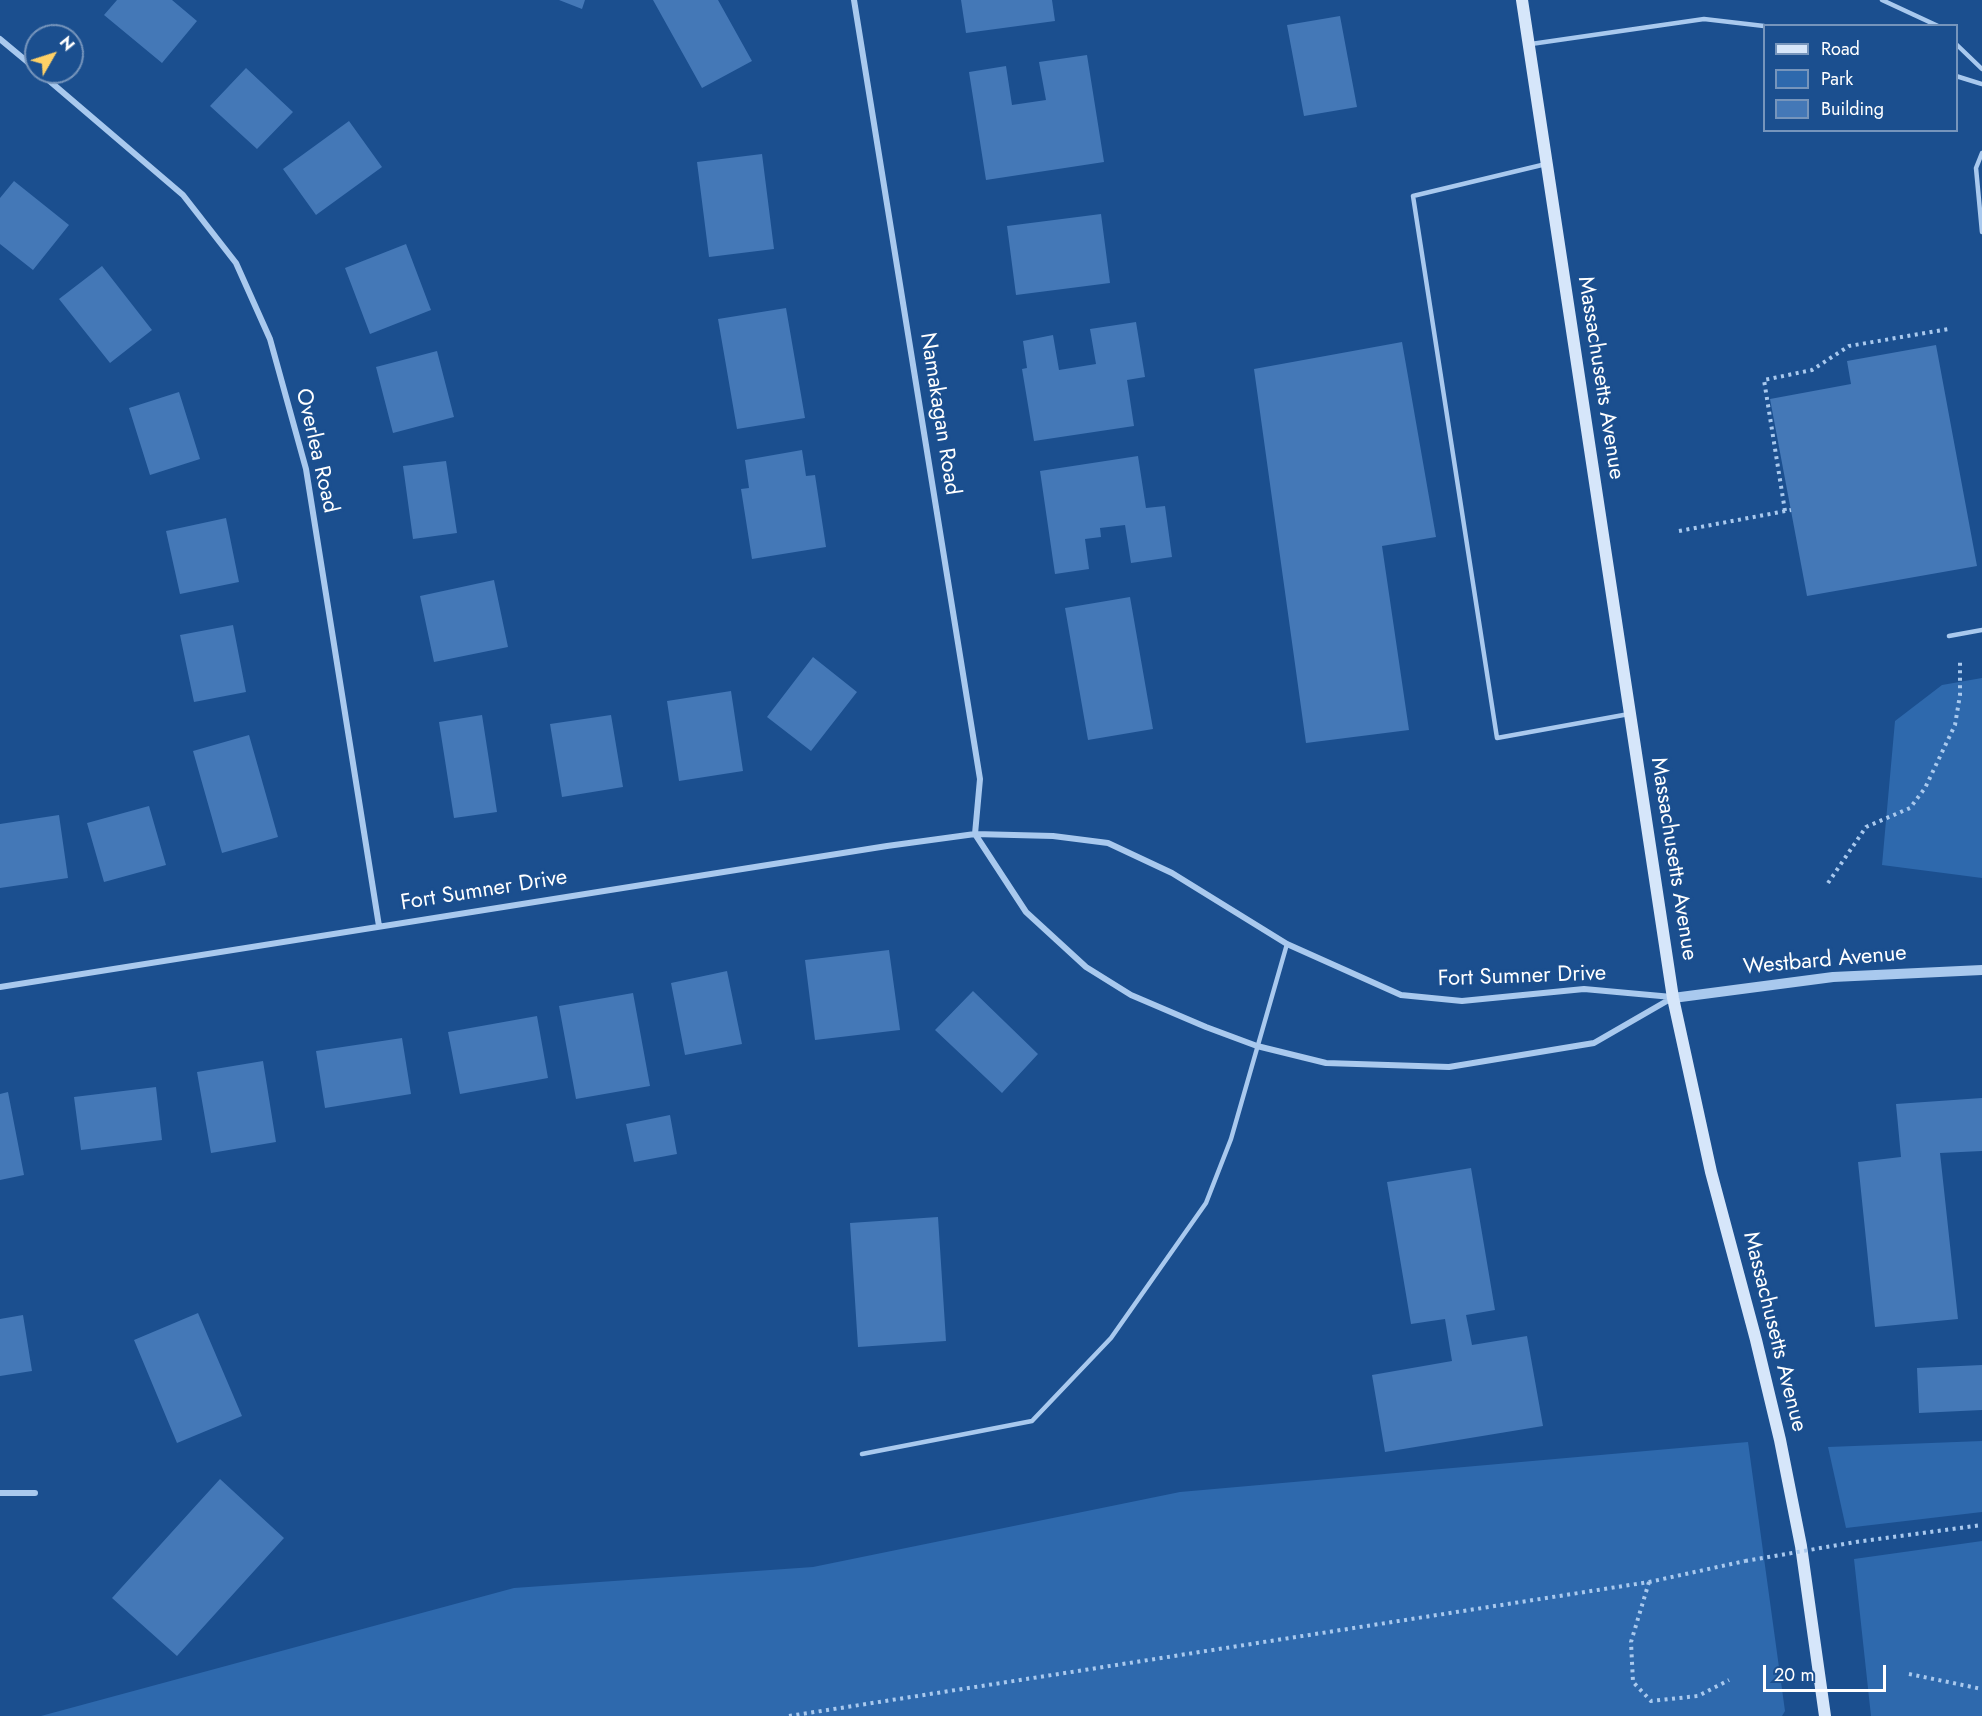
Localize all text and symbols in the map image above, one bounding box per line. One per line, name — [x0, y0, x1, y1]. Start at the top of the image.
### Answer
north arrow — [24, 24, 84, 84]
legend — [1763, 24, 1958, 132]
text: N — [54, 31, 80, 56]
text: Road — [1821, 36, 1860, 62]
text: Park — [1821, 66, 1853, 92]
text: Building — [1821, 96, 1884, 122]
street label: Massachusetts Avenue — [1571, 275, 1629, 481]
street label: Namakagan Road — [913, 331, 965, 497]
street label: Overlea Road — [289, 386, 343, 516]
street label: Massachusetts Avenue — [1644, 756, 1702, 962]
street label: Fort Sumner Drive — [399, 865, 569, 917]
street label: Westbard Avenue — [1742, 941, 1908, 981]
street label: Fort Sumner Drive — [1437, 961, 1607, 993]
street label: Massachusetts Avenue — [1736, 1229, 1812, 1435]
scale bar — [1766, 1653, 1889, 1691]
text: 20 m — [1774, 1662, 1814, 1688]

